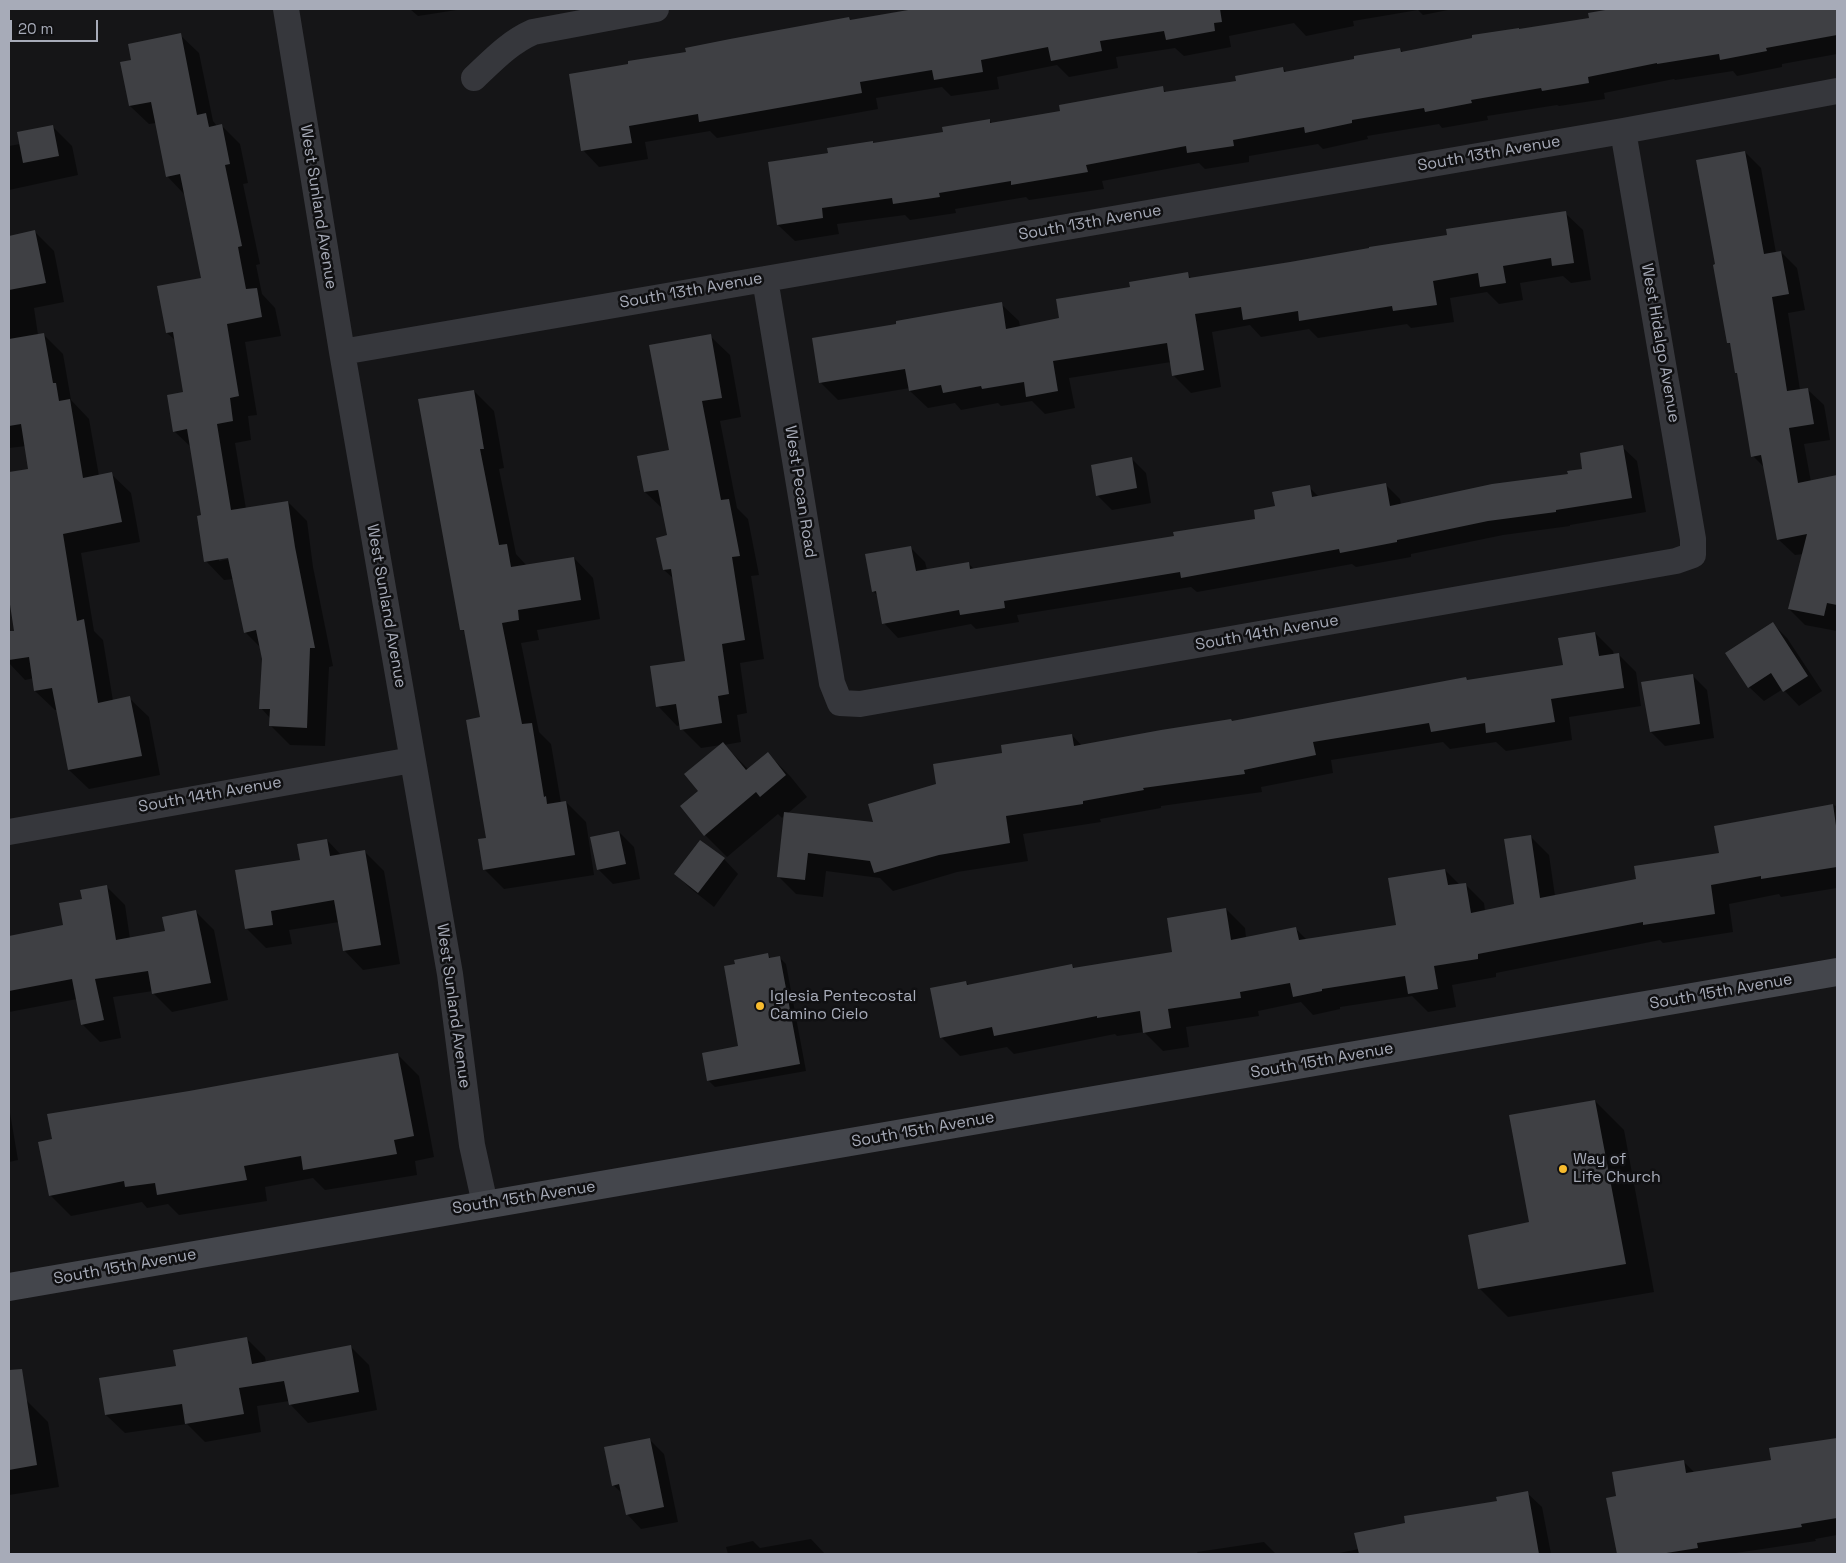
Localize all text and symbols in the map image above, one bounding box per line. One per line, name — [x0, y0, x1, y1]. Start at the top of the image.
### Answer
scale bar — [12, 10, 100, 42]
text: 20 m — [18, 19, 53, 38]
street label: West Sunland Avenue — [296, 123, 340, 291]
street label: South 13th Avenue — [1416, 132, 1562, 176]
street label: South 13th Avenue — [1017, 201, 1163, 245]
street label: West Hidalgo Avenue — [1637, 262, 1683, 424]
street label: South 13th Avenue — [618, 269, 764, 313]
street label: West Pecan Road — [780, 424, 820, 560]
street label: West Sunland Avenue — [362, 522, 410, 690]
street label: South 14th Avenue — [1194, 611, 1340, 655]
street label: South 14th Avenue — [137, 773, 283, 817]
street label: West Sunland Avenue — [432, 922, 474, 1090]
street label: South 15th Avenue — [1648, 970, 1794, 1014]
place label: Iglesia Pentecostal Camino Cielo — [770, 987, 916, 1025]
marker: Iglesia Pentecostal Camino Cielo — [754, 1000, 766, 1012]
street label: South 15th Avenue — [1249, 1039, 1395, 1083]
street label: South 15th Avenue — [850, 1108, 996, 1152]
place label: Way of Life Church — [1573, 1150, 1661, 1188]
marker: Way of Life Church — [1557, 1163, 1569, 1175]
street label: South 15th Avenue — [451, 1177, 597, 1219]
street label: South 15th Avenue — [52, 1245, 198, 1289]

